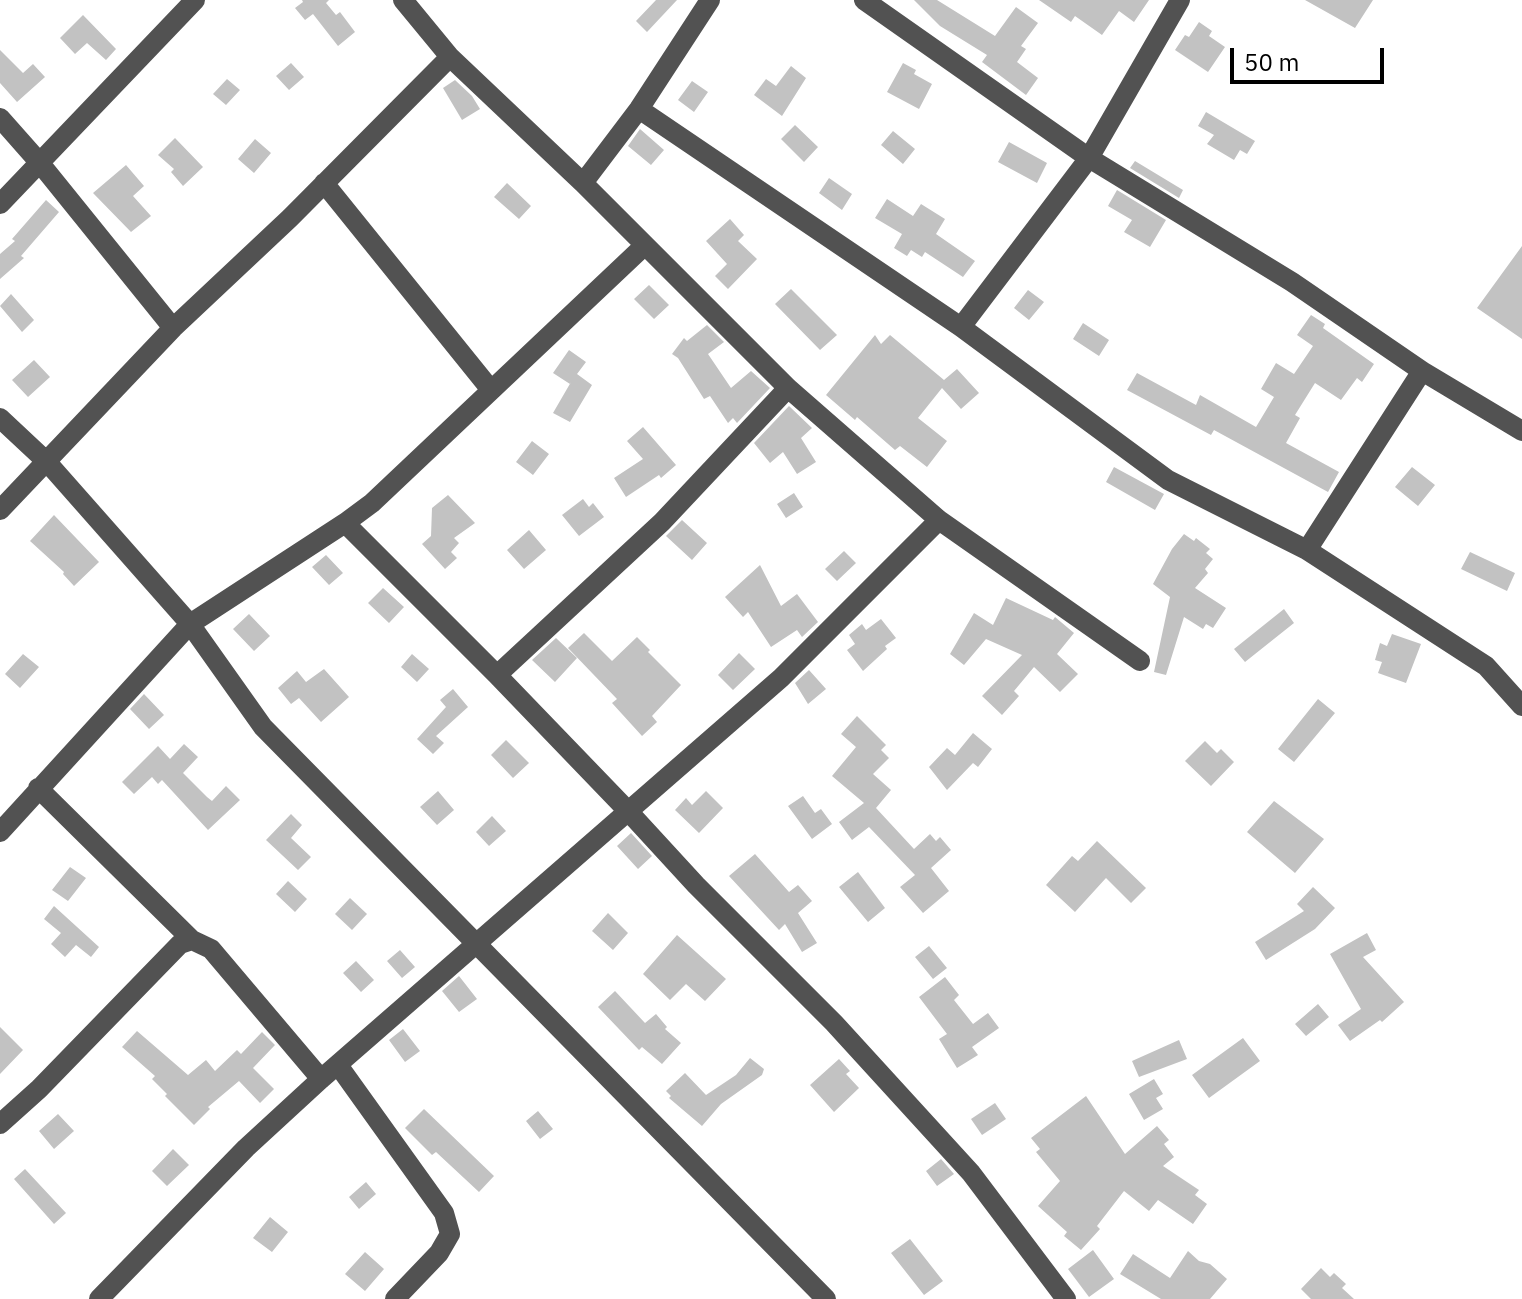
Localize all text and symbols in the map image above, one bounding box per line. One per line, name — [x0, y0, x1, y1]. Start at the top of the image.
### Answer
scale bar — [1234, 32, 1388, 82]
text: 50 m — [1244, 46, 1299, 78]

